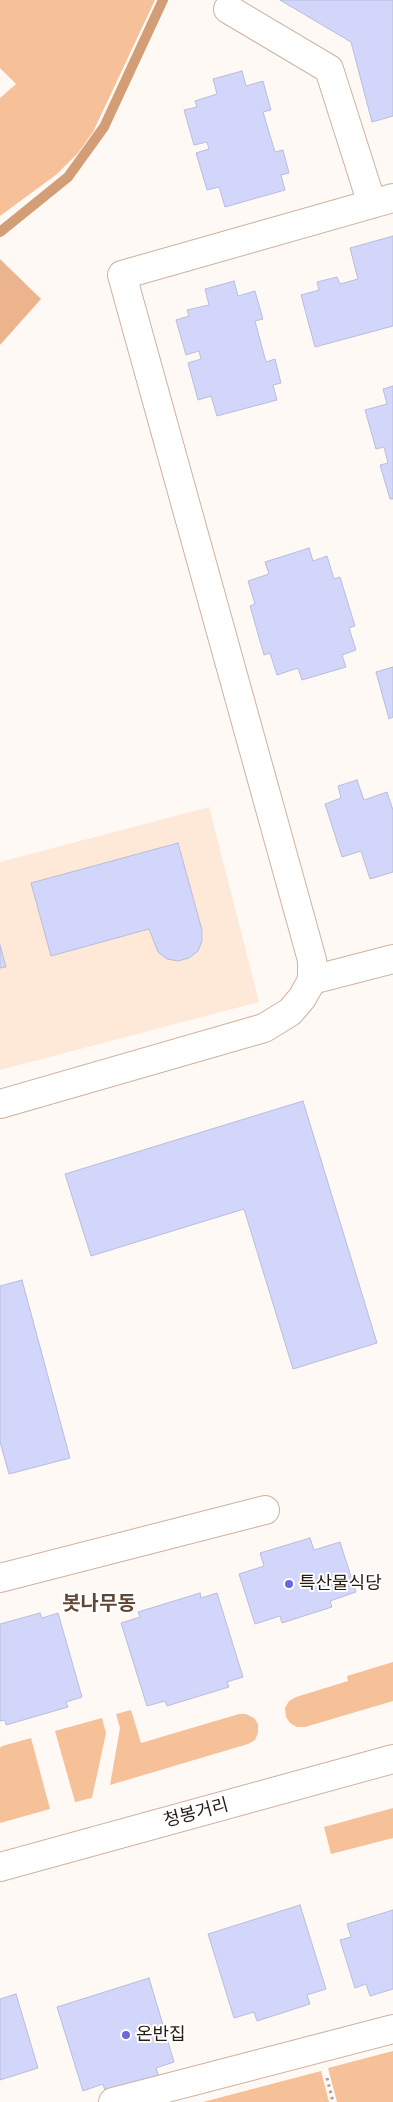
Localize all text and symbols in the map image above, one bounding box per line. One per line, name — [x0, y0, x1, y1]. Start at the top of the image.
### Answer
place label: 특산물식당 — [299, 1573, 382, 1595]
marker: 특산물식당 — [283, 1578, 295, 1590]
district label: 봇나무동 — [62, 1592, 136, 1616]
street label: 청봉거리 — [161, 1794, 231, 1832]
place label: 온반집 — [136, 2024, 186, 2046]
marker: 온반집 — [120, 2029, 132, 2041]

